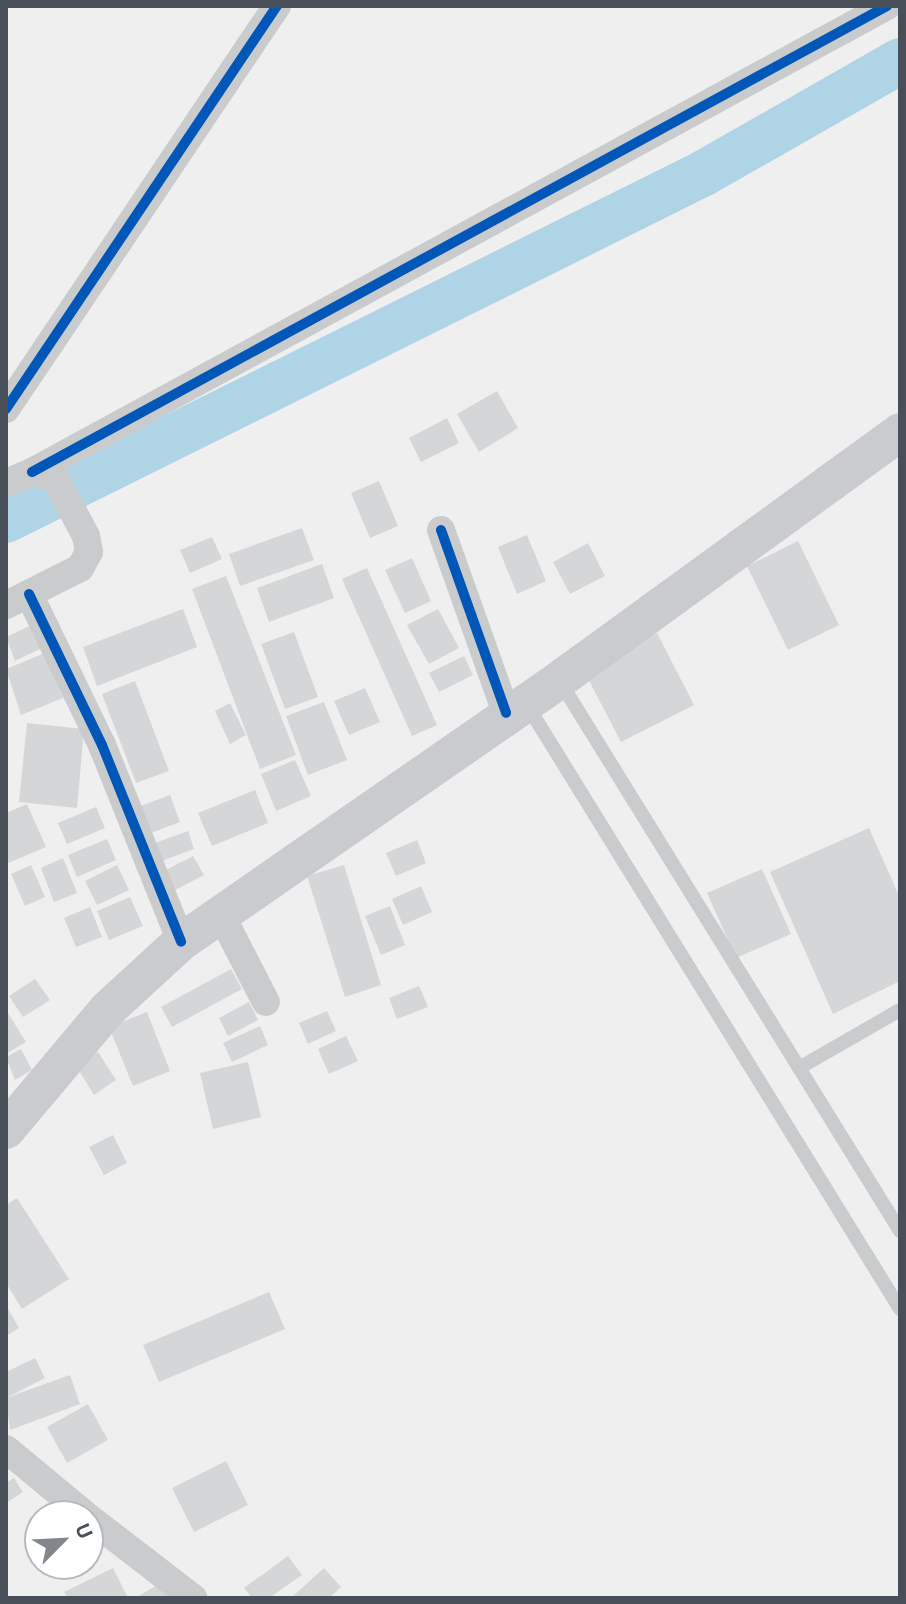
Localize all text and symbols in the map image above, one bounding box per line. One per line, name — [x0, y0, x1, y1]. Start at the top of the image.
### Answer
north arrow — [24, 1500, 104, 1580]
text: U — [71, 1520, 97, 1542]

